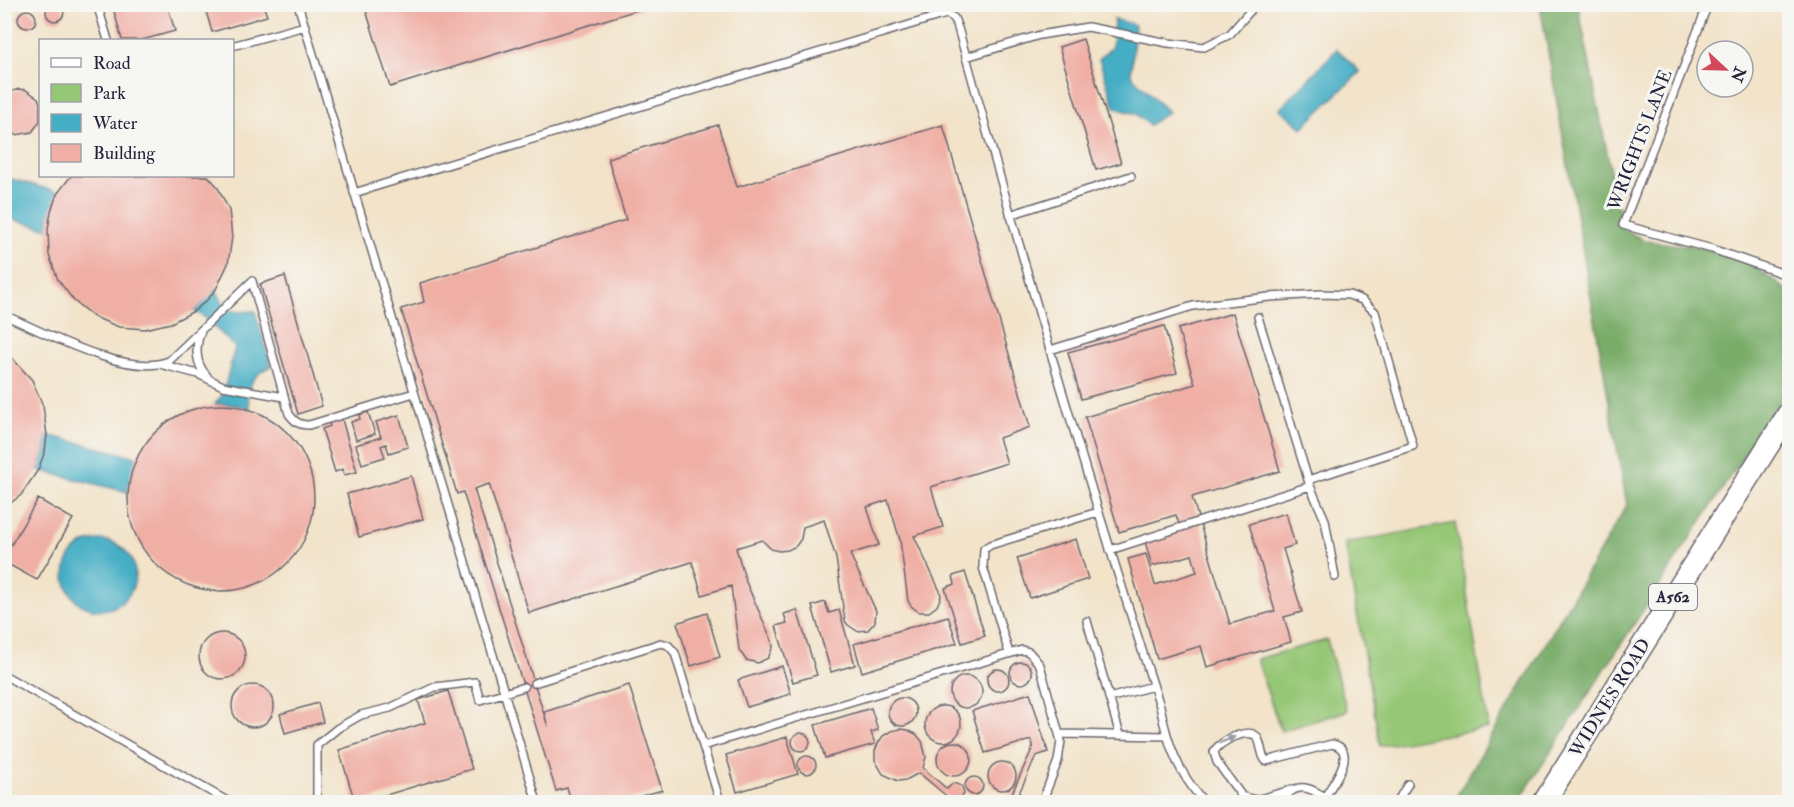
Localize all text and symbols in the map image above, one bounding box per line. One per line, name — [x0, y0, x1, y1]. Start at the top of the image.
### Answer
legend — [39, 39, 234, 177]
north arrow — [1695, 39, 1755, 99]
text: Road — [93, 52, 131, 75]
text: N — [1726, 63, 1750, 85]
street label: WRIGHTS LANE — [1602, 66, 1677, 215]
text: Park — [93, 82, 126, 105]
text: Water — [92, 112, 137, 135]
text: Building — [93, 142, 156, 165]
road number: A562 — [1649, 584, 1697, 610]
street label: WIDNES ROAD — [1564, 634, 1656, 763]
one-way arrow — [1218, 736, 1235, 745]

